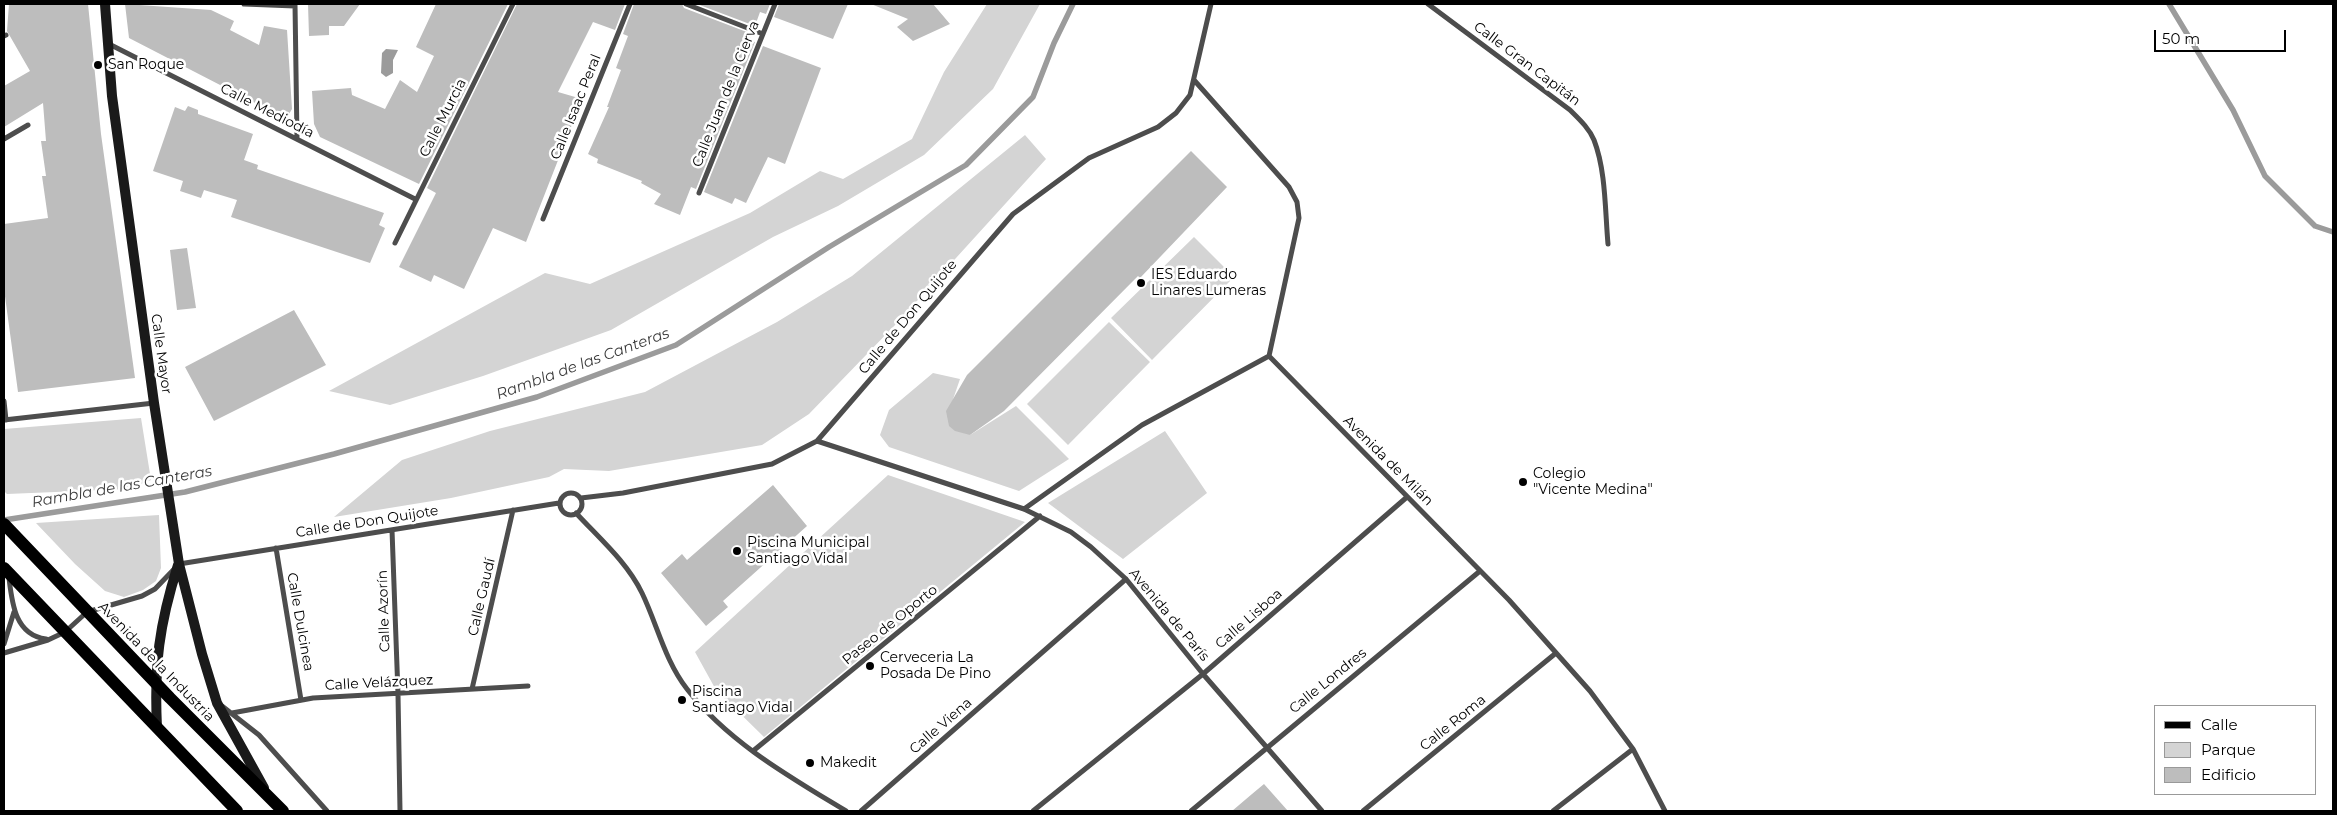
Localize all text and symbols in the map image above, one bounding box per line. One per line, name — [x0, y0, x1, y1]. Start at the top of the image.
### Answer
street label: Calle Juan de la Cierva — [689, 18, 763, 170]
street label: Calle Gran Capitán — [1470, 18, 1584, 110]
scale bar — [2157, 20, 2290, 52]
text: 50 m — [2162, 29, 2200, 48]
street label: Calle Isaac Peral — [547, 52, 605, 162]
place label: San Roque — [108, 57, 184, 73]
marker: San Roque — [92, 59, 104, 71]
street label: Calle Murcia — [416, 76, 470, 160]
street label: Calle Mediodía — [217, 80, 317, 142]
street label: Calle de Don Quijote — [855, 256, 961, 378]
place label: IES Eduardo Linares Lumeras — [1151, 267, 1266, 300]
marker: IES Eduardo Linares Lumeras — [1135, 277, 1147, 289]
street label: Calle Mayor — [147, 313, 175, 395]
water label: Rambla de las Canteras — [494, 324, 672, 404]
street label: Avenida de Milán — [1339, 412, 1437, 510]
water label: Rambla de las Canteras — [30, 462, 214, 512]
place label: Colegio "Vicente Medina" — [1533, 466, 1653, 498]
marker: Colegio "Vicente Medina" — [1517, 476, 1529, 488]
street label: Calle de Don Quijote — [294, 502, 440, 542]
place label: Piscina Municipal Santiago Vidal — [747, 535, 870, 568]
marker: Piscina Municipal Santiago Vidal — [731, 545, 743, 557]
street label: Calle Gaudí — [465, 556, 499, 638]
street label: Avenida de París — [1125, 565, 1213, 665]
street label: Calle Azorín — [374, 570, 394, 652]
street label: Calle Dulcinea — [283, 571, 317, 673]
street label: Paseo de Oporto — [839, 582, 941, 668]
street label: Calle Lisboa — [1212, 585, 1286, 653]
street label: Avenida de la Industria — [94, 599, 218, 725]
street label: Calle Londres — [1286, 645, 1370, 717]
place label: Cerveceria La Posada De Pino — [880, 650, 991, 682]
marker: Cerveceria La Posada De Pino — [864, 660, 876, 672]
street label: Calle Velázquez — [324, 672, 434, 694]
place label: Piscina Santiago Vidal — [692, 684, 793, 716]
street label: Calle Roma — [1417, 691, 1489, 755]
marker: Piscina Santiago Vidal — [676, 694, 688, 706]
street label: Calle Viena — [906, 694, 976, 758]
legend — [2154, 705, 2317, 795]
text: Calle — [2201, 715, 2238, 734]
text: Parque — [2201, 740, 2256, 759]
place label: Makedit — [820, 755, 877, 771]
marker: Makedit — [804, 757, 816, 769]
text: Edificio — [2201, 765, 2256, 784]

